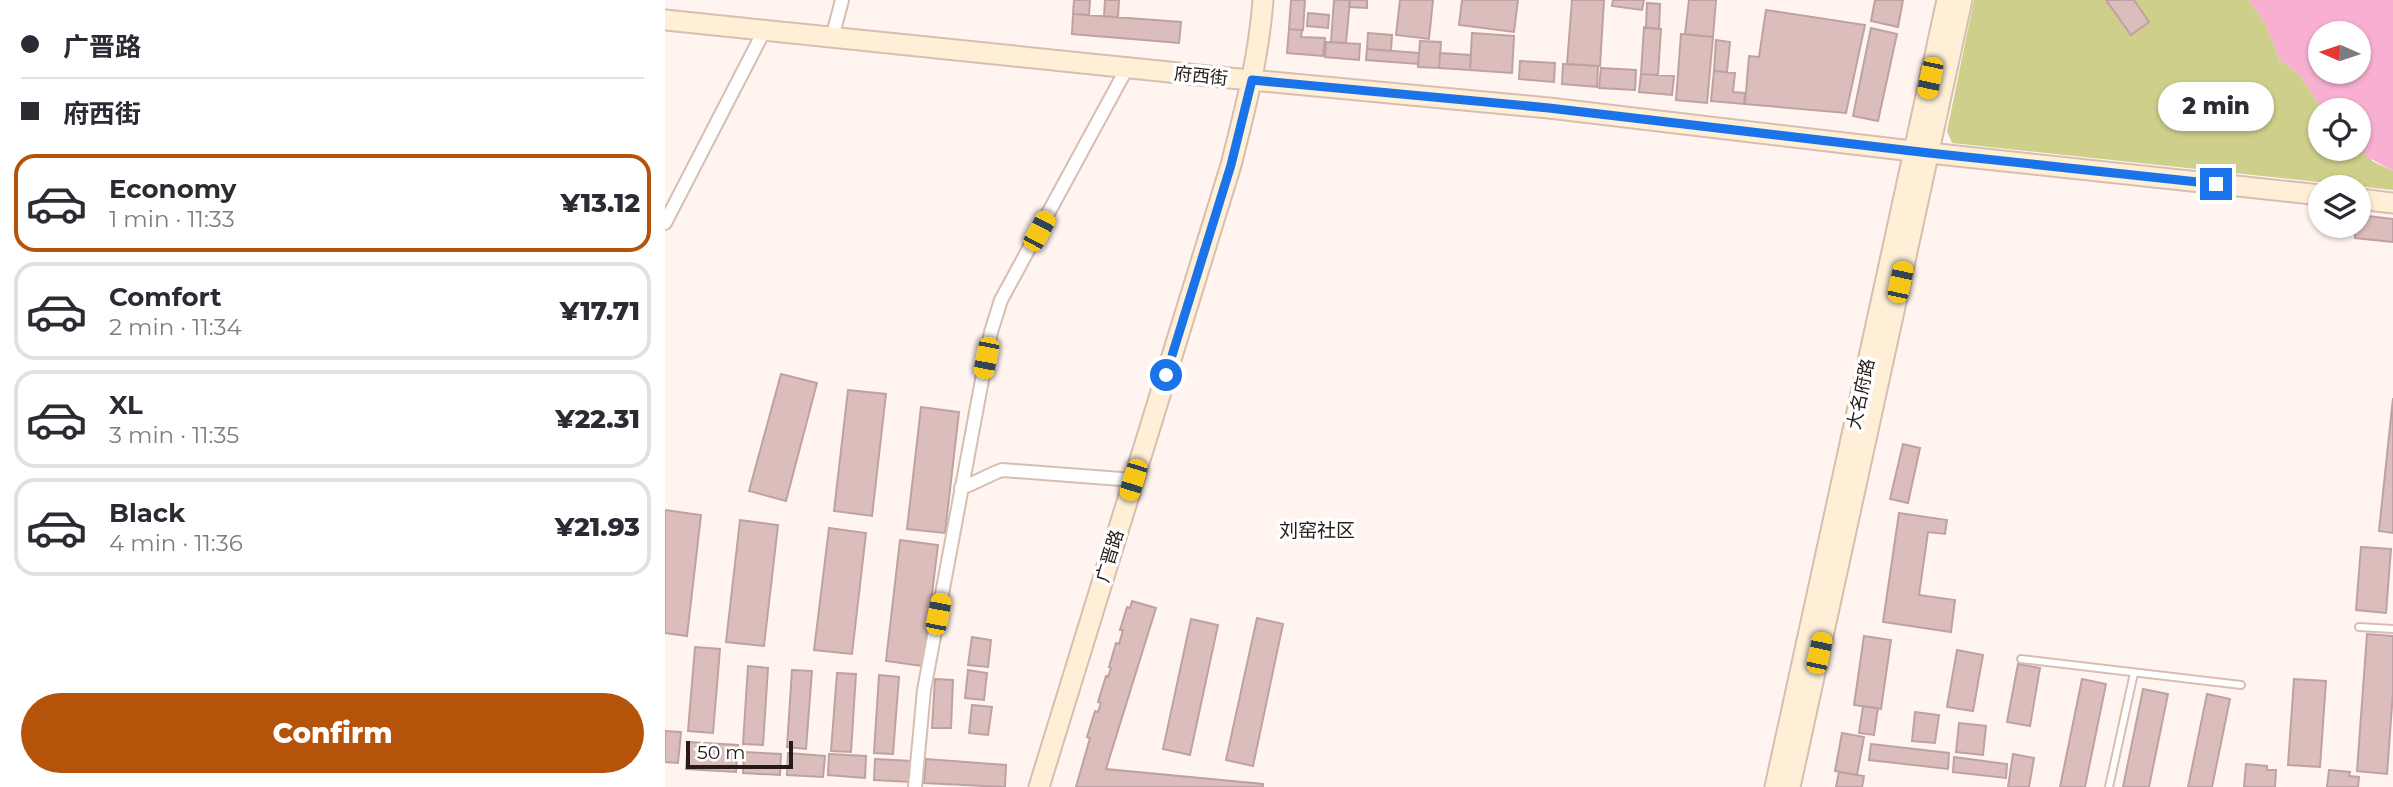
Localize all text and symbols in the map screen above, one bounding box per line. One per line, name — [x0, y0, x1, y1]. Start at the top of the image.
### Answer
north arrow — [2308, 21, 2371, 84]
map controls — [2308, 21, 2371, 238]
text: 广晋路 — [63, 31, 141, 63]
car — [1916, 55, 1945, 101]
street label: 府西街 — [1173, 62, 1229, 90]
callout: 2 min — [2158, 82, 2274, 132]
text: 2 min — [2182, 92, 2250, 120]
text: 府西街 — [63, 98, 141, 130]
button: locate — [2308, 98, 2371, 161]
route end — [2200, 168, 2232, 200]
icon: car — [25, 172, 88, 235]
text: Economy — [109, 173, 236, 205]
button: layers — [2308, 175, 2371, 238]
text: ¥13.12 — [560, 187, 640, 219]
text: 1 min · 11:33 — [109, 205, 235, 233]
car — [1020, 208, 1059, 254]
car — [1886, 259, 1915, 305]
icon: car — [25, 280, 88, 343]
text: Comfort — [109, 281, 221, 313]
text: ¥17.71 — [560, 295, 640, 327]
text: 2 min · 11:34 — [109, 313, 242, 341]
car — [972, 335, 1001, 381]
street label: 大名府路 — [1843, 356, 1879, 432]
route start — [1150, 359, 1182, 391]
icon: car — [25, 388, 88, 451]
text: XL — [109, 389, 143, 421]
text: ¥22.31 — [555, 403, 640, 435]
text: 3 min · 11:35 — [109, 421, 239, 449]
car — [1117, 457, 1150, 503]
icon: car — [25, 496, 88, 559]
text: Black — [109, 497, 185, 529]
text: ¥21.93 — [555, 511, 640, 543]
district label: 刘窑社区 — [1279, 519, 1355, 542]
street label: 广晋路 — [1092, 527, 1128, 585]
text: 4 min · 11:36 — [109, 529, 243, 557]
car — [924, 591, 953, 637]
car — [1805, 630, 1834, 676]
button: Confirm — [21, 693, 644, 773]
scale bar — [686, 738, 793, 770]
text: 50 m — [697, 741, 745, 764]

